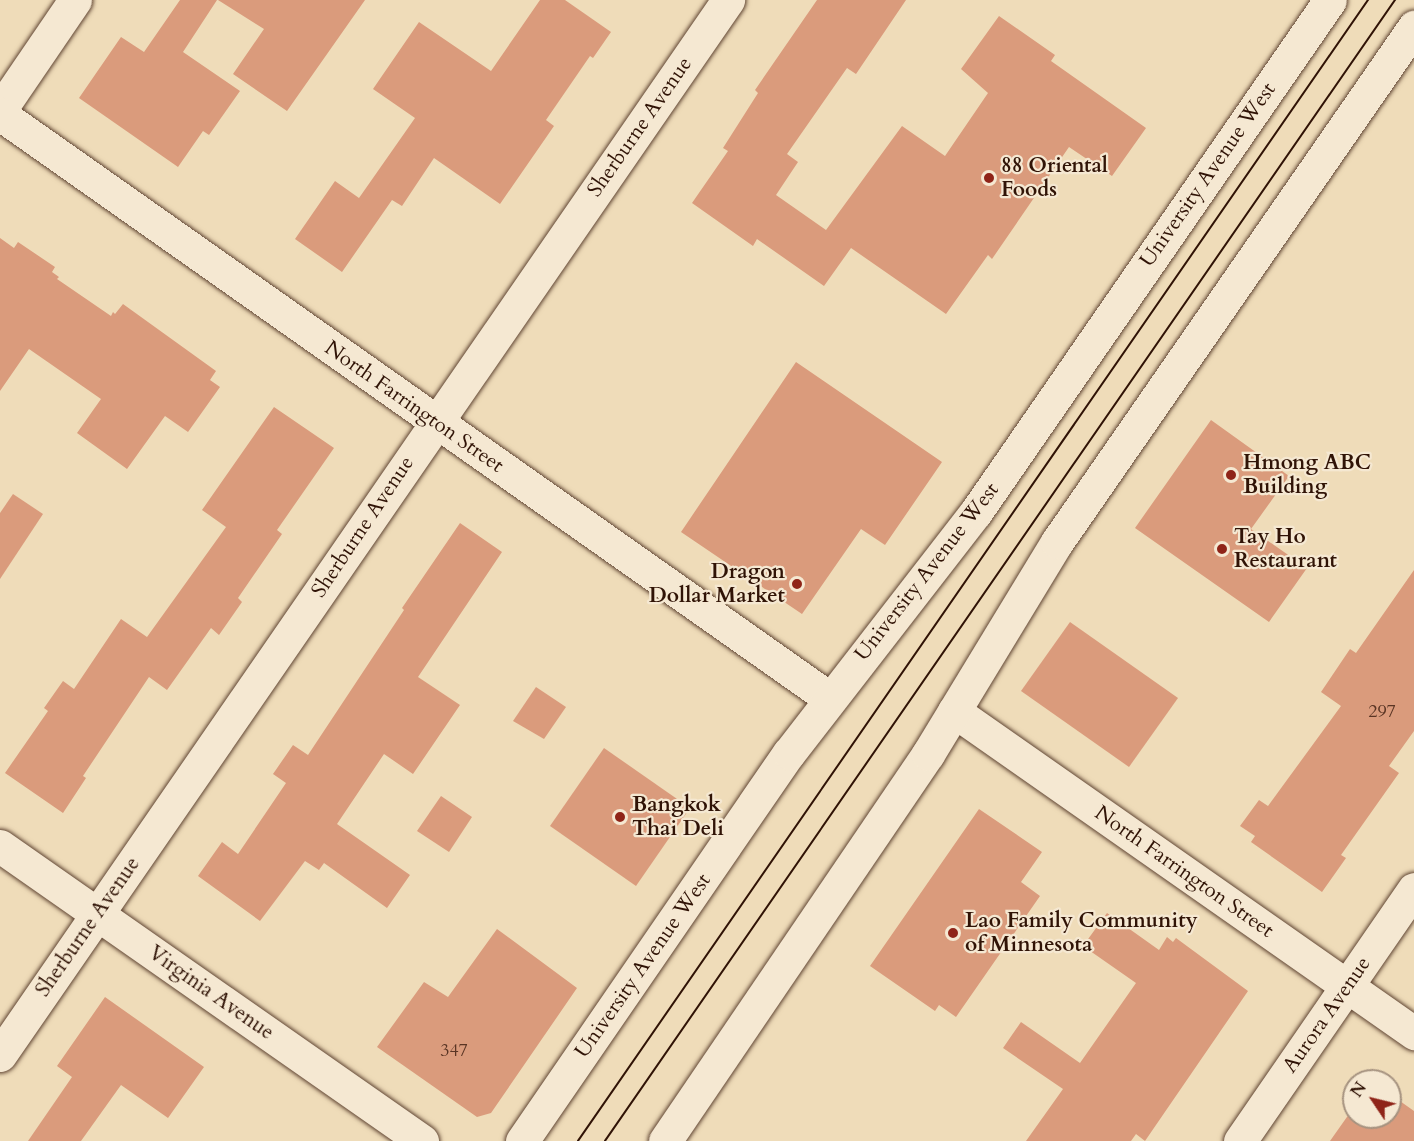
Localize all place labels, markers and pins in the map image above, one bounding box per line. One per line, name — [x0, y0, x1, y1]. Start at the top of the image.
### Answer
place label: 88 Oriental Foods — [1001, 153, 1108, 203]
marker: 88 Oriental Foods — [982, 171, 996, 185]
place label: Hmong ABC Building — [1243, 450, 1371, 500]
marker: Hmong ABC Building — [1224, 468, 1238, 482]
place label: Tay Ho Restaurant — [1234, 524, 1337, 574]
marker: Tay Ho Restaurant — [1215, 542, 1229, 556]
place label: Dragon Dollar Market — [649, 559, 785, 609]
marker: Dragon Dollar Market — [790, 577, 804, 591]
place label: Bangkok Thai Deli — [632, 792, 724, 842]
marker: Bangkok Thai Deli — [613, 810, 627, 824]
place label: Lao Family Community of Minnesota — [965, 908, 1198, 958]
marker: Lao Family Community of Minnesota — [946, 926, 960, 940]

